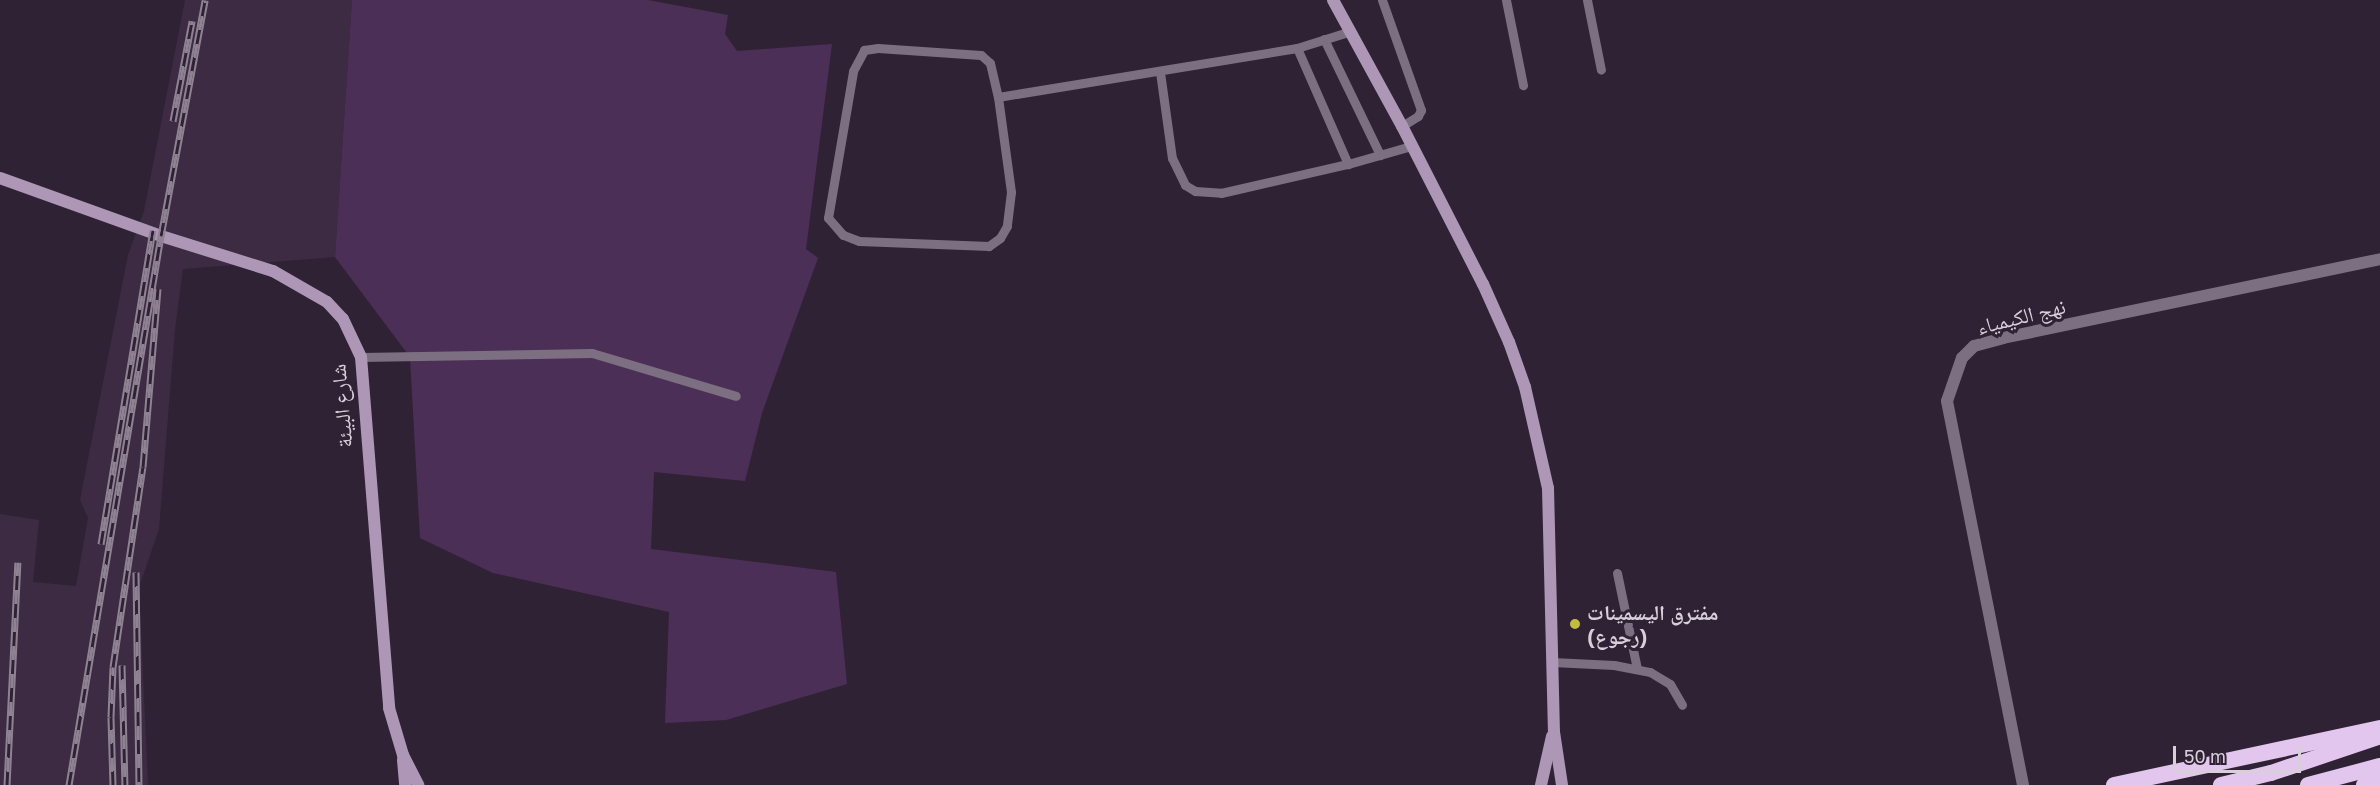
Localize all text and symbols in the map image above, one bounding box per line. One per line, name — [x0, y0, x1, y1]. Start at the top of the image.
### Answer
street label: نهج الكيمياء — [1974, 293, 2068, 339]
street label: شارع البيئة — [325, 363, 357, 449]
place label: مفترق اليسمينات (رجوع) — [1587, 599, 1718, 649]
marker: مفترق اليسمينات (رجوع) — [1568, 617, 1582, 631]
scale bar — [2176, 734, 2304, 772]
text: 50 m — [2184, 745, 2226, 767]

